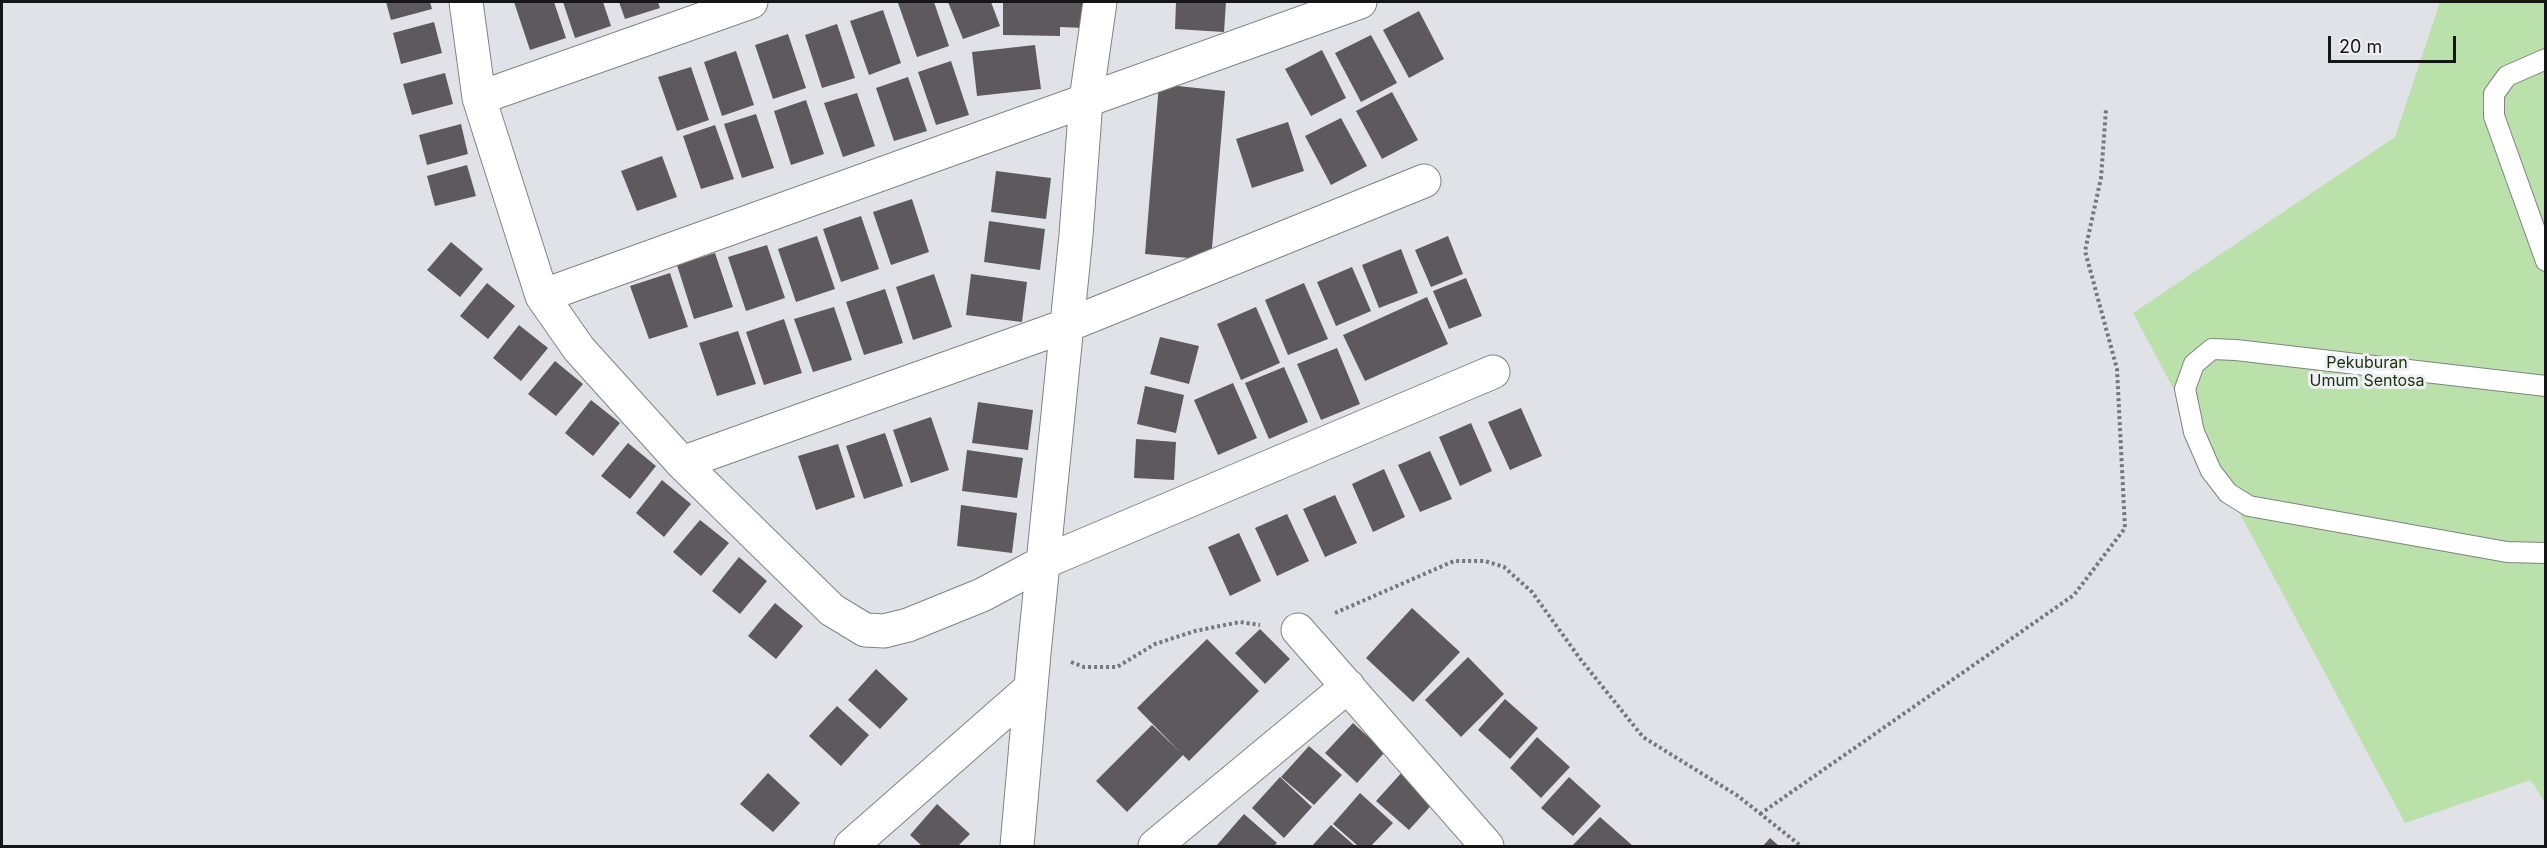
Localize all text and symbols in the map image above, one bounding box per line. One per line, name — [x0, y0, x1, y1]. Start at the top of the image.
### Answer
scale bar — [2331, 24, 2458, 62]
text: 20 m — [2339, 36, 2382, 57]
park label: Pekuburan Umum Sentosa — [2309, 353, 2425, 391]

